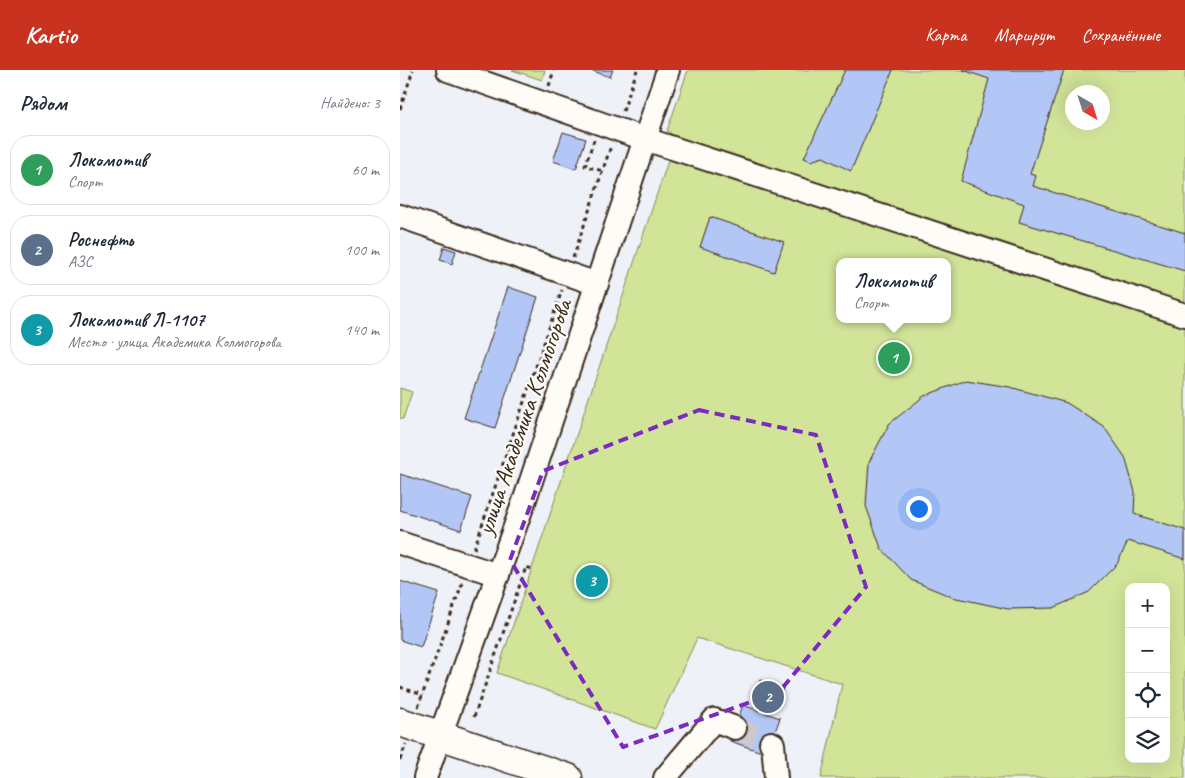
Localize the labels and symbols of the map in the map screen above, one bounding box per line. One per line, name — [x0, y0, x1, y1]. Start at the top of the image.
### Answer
north arrow — [1065, 85, 1110, 130]
street label: улица Академика Колмогорова — [469, 293, 579, 540]
pin: 1 — [878, 339, 910, 377]
your location — [906, 496, 932, 522]
pin: 3 — [576, 562, 608, 600]
pin: 2 — [752, 678, 784, 716]

